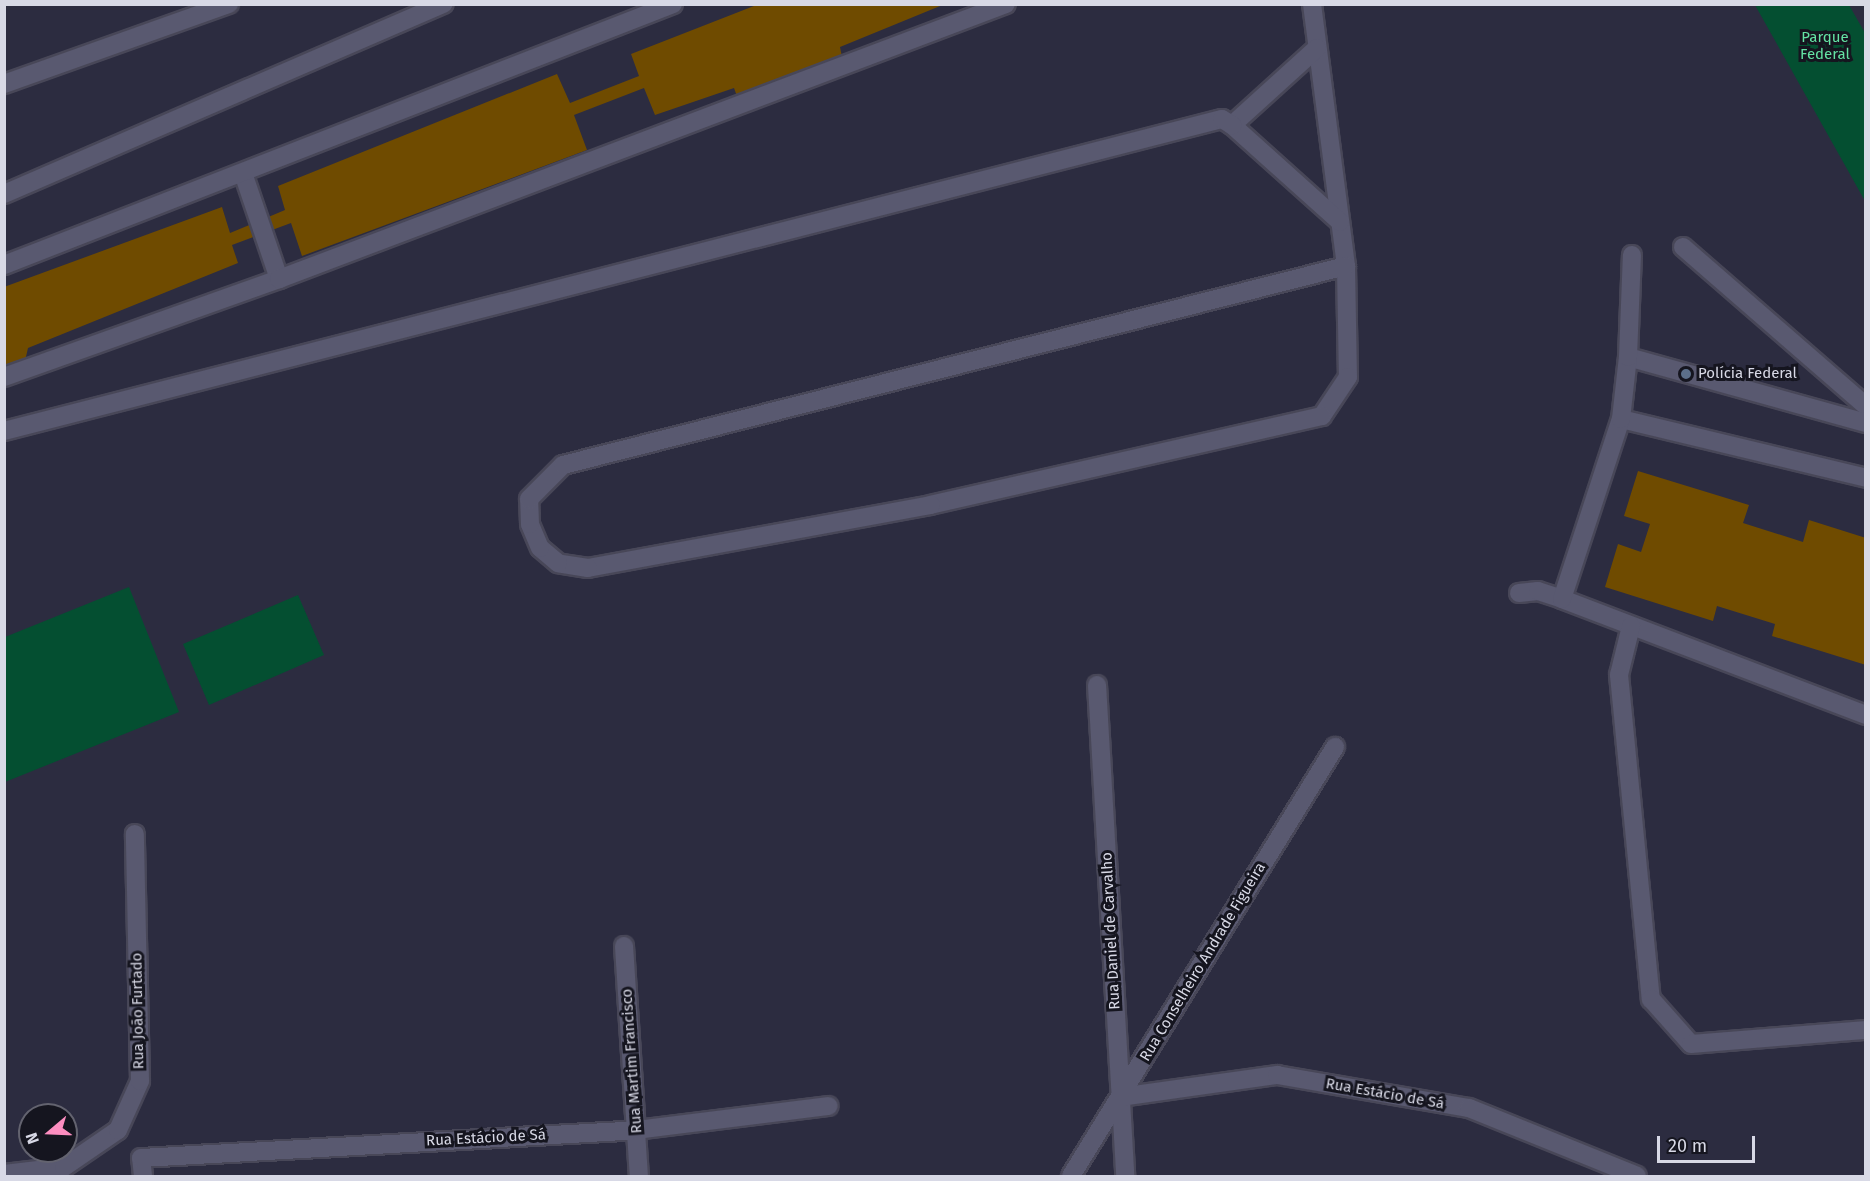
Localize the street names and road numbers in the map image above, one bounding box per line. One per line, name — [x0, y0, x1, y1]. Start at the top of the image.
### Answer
street label: Rua Daniel de Carvalho — [1098, 852, 1124, 1010]
street label: Rua Conselheiro Andrade Figueira — [1136, 859, 1270, 1065]
street label: Rua João Furtado — [128, 953, 148, 1069]
street label: Rua Martim Francisco — [618, 988, 646, 1134]
street label: Rua Estácio de Sá — [1324, 1075, 1446, 1113]
street label: Rua Estácio de Sá — [426, 1126, 546, 1150]

